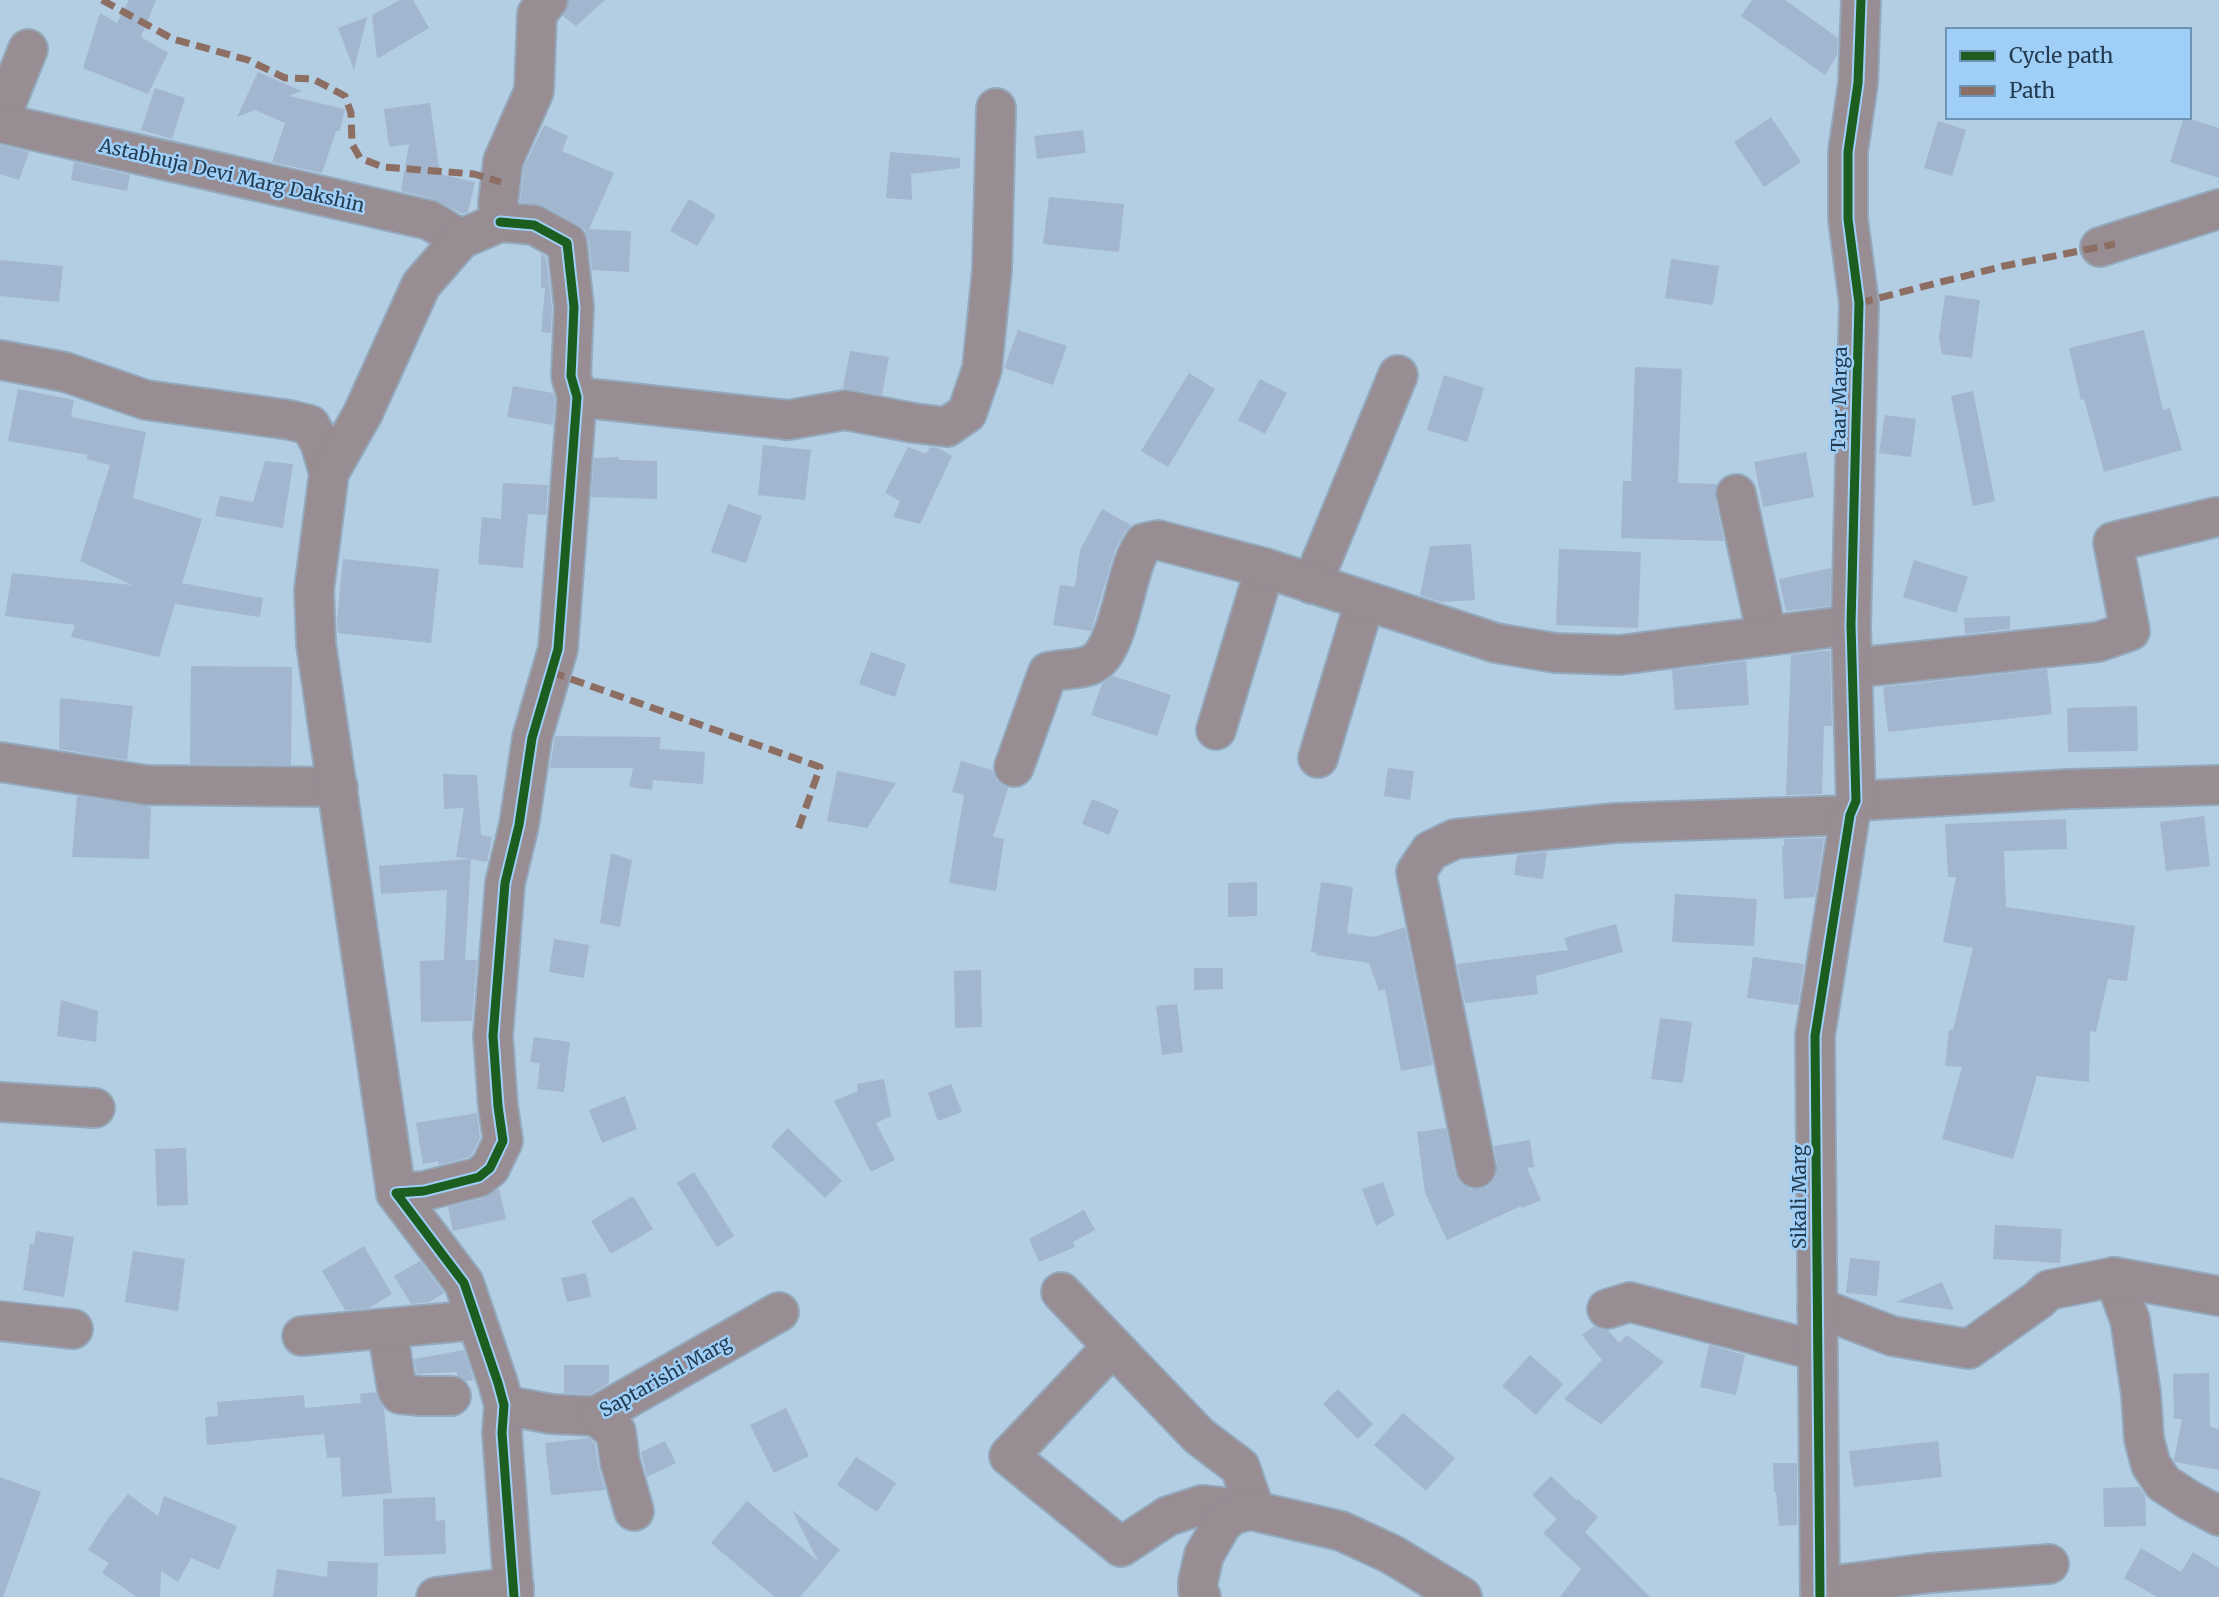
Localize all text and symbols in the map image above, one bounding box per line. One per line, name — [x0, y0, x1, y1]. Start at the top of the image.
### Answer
legend — [1946, 28, 2191, 119]
text: Cycle path — [2009, 42, 2113, 69]
text: Path — [2009, 77, 2055, 104]
street label: Astabhuja Devi Marg Dakshin — [96, 133, 368, 217]
street label: Taar Marga — [1826, 346, 1852, 452]
street label: Sikali Marg — [1787, 1144, 1811, 1249]
street label: Saptarishi Marg — [595, 1330, 735, 1422]

